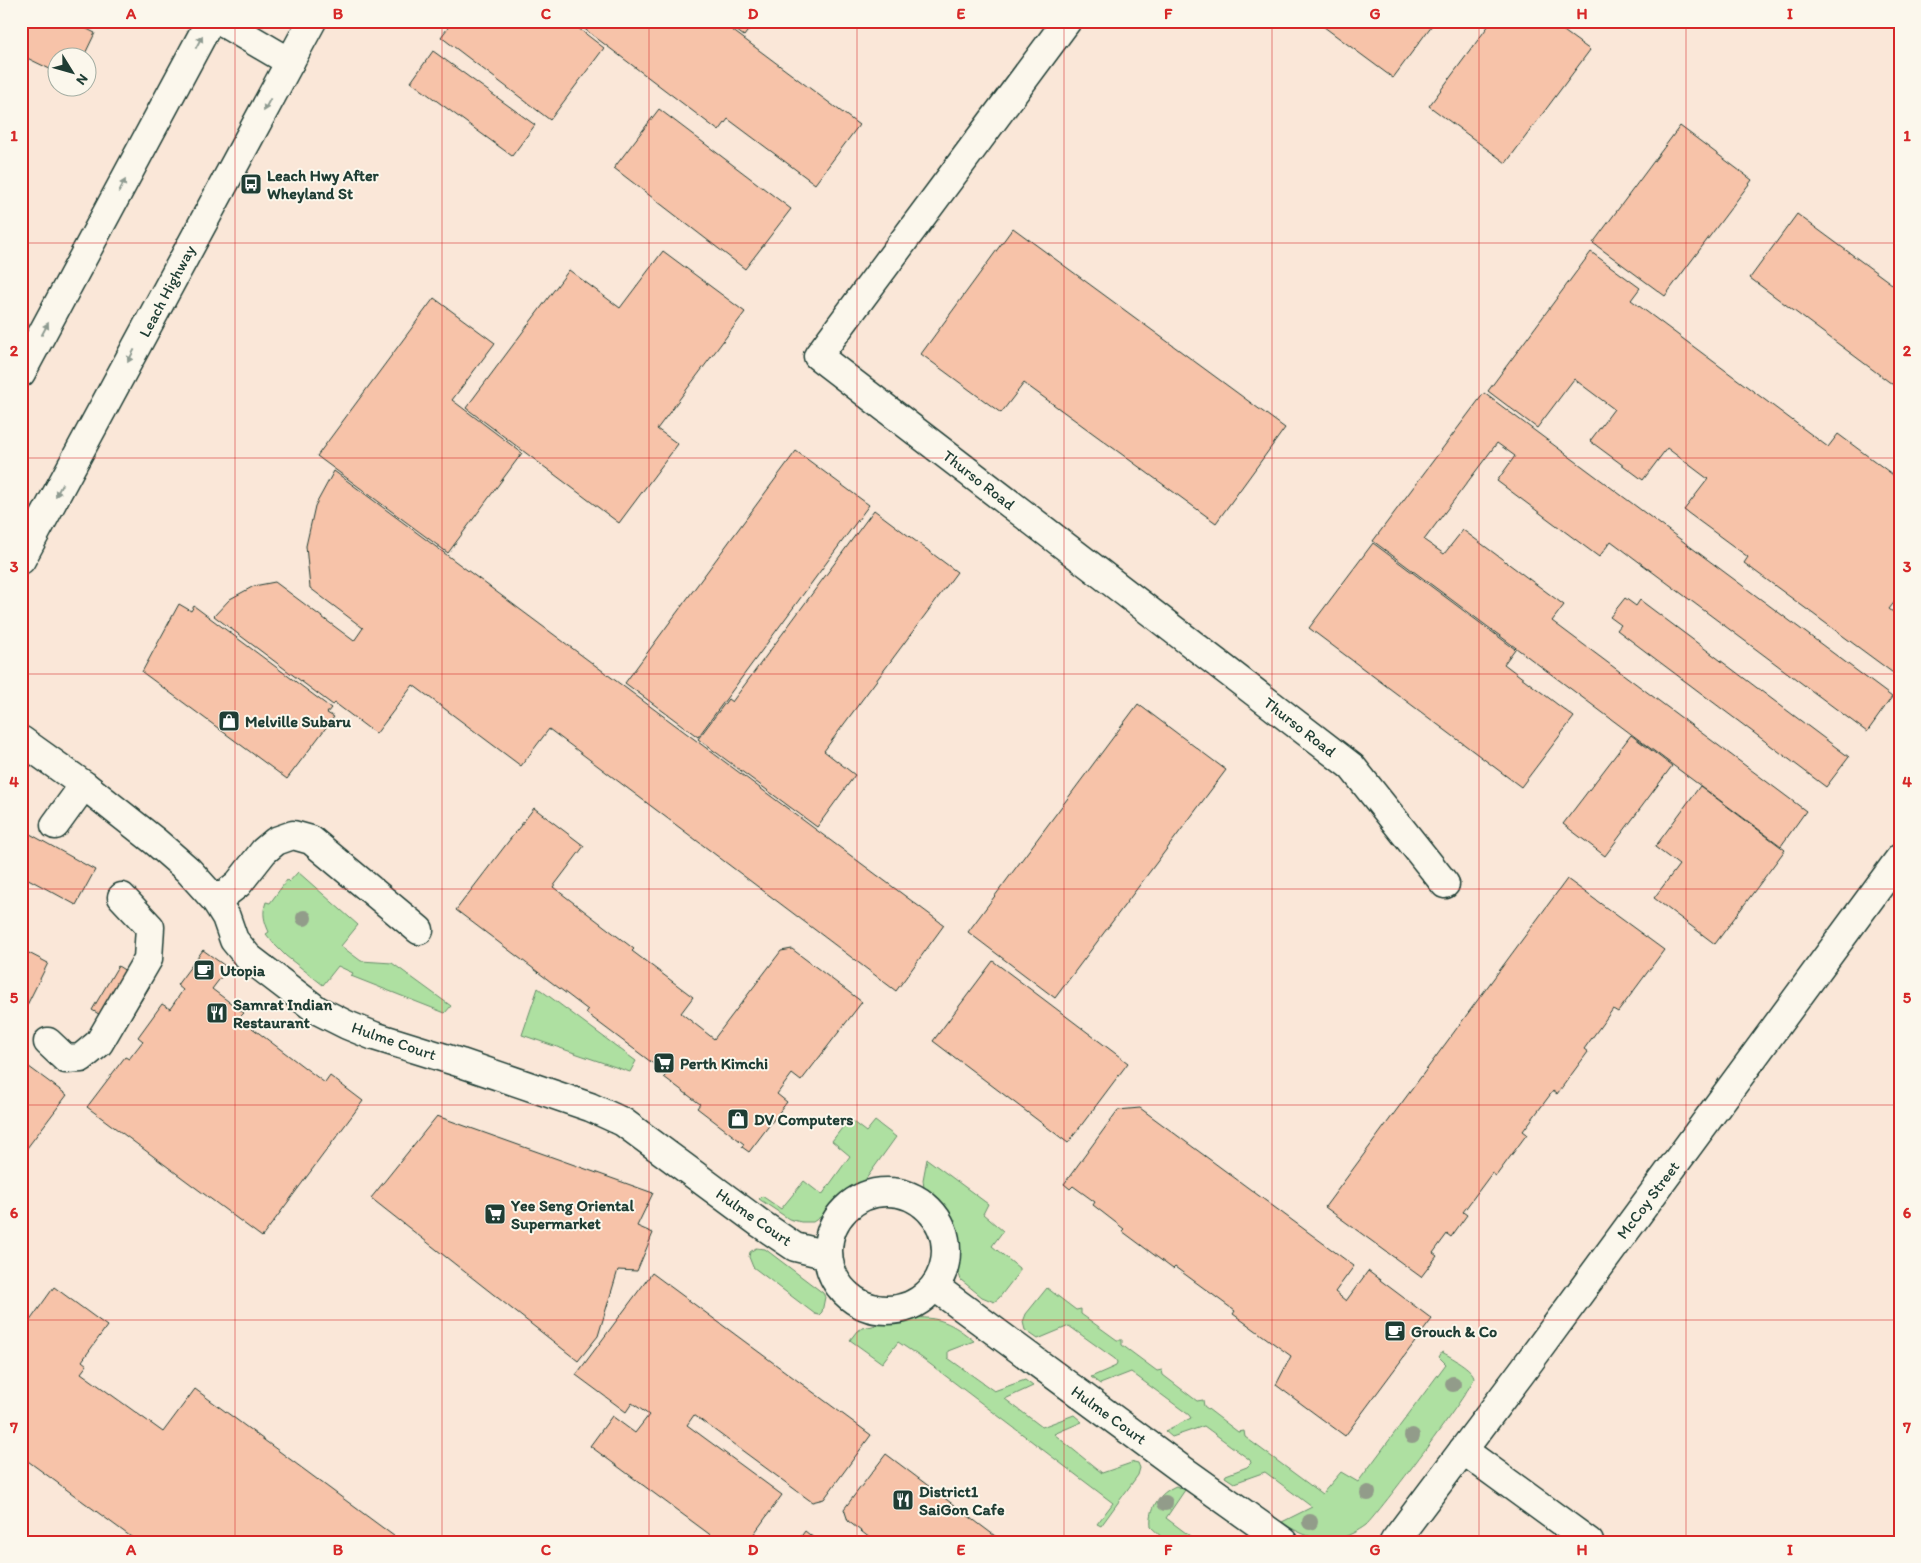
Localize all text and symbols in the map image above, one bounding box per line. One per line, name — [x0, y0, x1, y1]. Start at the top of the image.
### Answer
text: A — [125, 4, 137, 23]
text: B — [333, 4, 344, 23]
text: C — [541, 4, 552, 23]
text: D — [748, 4, 759, 23]
text: E — [957, 4, 966, 23]
text: F — [1164, 4, 1173, 23]
text: G — [1369, 4, 1381, 23]
text: H — [1576, 4, 1588, 23]
text: I — [1787, 4, 1793, 23]
one-way arrow — [195, 35, 203, 50]
north arrow — [48, 48, 98, 98]
text: N — [72, 71, 92, 88]
one-way arrow — [263, 98, 271, 112]
text: 1 — [10, 126, 18, 145]
text: 1 — [1903, 126, 1911, 145]
place label: Leach Hwy After Wheyland St — [267, 166, 380, 204]
bus stop icon: Leach Hwy After Wheyland St — [239, 172, 263, 196]
one-way arrow — [118, 178, 126, 193]
street label: Leach Highway — [135, 241, 199, 340]
one-way arrow — [41, 321, 49, 336]
text: 2 — [10, 341, 19, 360]
text: 2 — [1903, 341, 1912, 360]
one-way arrow — [127, 349, 136, 363]
street label: Thurso Road — [939, 446, 1019, 514]
one-way arrow — [55, 483, 63, 497]
text: 3 — [10, 557, 19, 576]
text: 3 — [1903, 557, 1912, 576]
street label: Thurso Road — [1260, 693, 1340, 761]
shop icon: Melville Subaru — [217, 709, 241, 733]
place label: Melville Subaru — [245, 712, 351, 731]
text: 4 — [9, 772, 19, 791]
text: 4 — [1902, 772, 1912, 791]
cafe icon: Utopia — [192, 958, 216, 982]
place label: Utopia — [220, 961, 266, 981]
text: 5 — [10, 988, 19, 1007]
text: 5 — [1903, 988, 1912, 1007]
place label: Samrat Indian Restaurant — [233, 995, 333, 1032]
restaurant icon: Samrat Indian Restaurant — [205, 1001, 229, 1025]
street label: Hulme Court — [349, 1018, 439, 1064]
supermarket icon: Perth Kimchi — [652, 1051, 676, 1075]
place label: Perth Kimchi — [680, 1054, 768, 1073]
shop icon: DV Computers — [726, 1107, 750, 1131]
place label: DV Computers — [754, 1110, 853, 1130]
street label: McCoy Street — [1613, 1157, 1683, 1243]
street label: Hulme Court — [712, 1184, 796, 1250]
place label: Yee Seng Oriental Supermarket — [510, 1196, 634, 1234]
supermarket icon: Yee Seng Oriental Supermarket — [483, 1202, 507, 1226]
text: 6 — [10, 1203, 19, 1222]
text: 6 — [1903, 1203, 1912, 1222]
cafe icon: Grouch & Co — [1383, 1319, 1407, 1343]
place label: Grouch & Co — [1411, 1322, 1497, 1341]
street label: Hulme Court — [1068, 1381, 1150, 1449]
text: 7 — [9, 1418, 18, 1437]
text: 7 — [1902, 1418, 1911, 1437]
place label: District1 SaiGon Cafe — [919, 1482, 1005, 1519]
restaurant icon: District1 SaiGon Cafe — [891, 1488, 915, 1512]
text: A — [125, 1540, 137, 1559]
text: B — [333, 1540, 344, 1559]
text: C — [541, 1540, 552, 1559]
text: D — [748, 1540, 759, 1559]
text: E — [957, 1540, 966, 1559]
text: F — [1164, 1540, 1173, 1559]
text: G — [1369, 1540, 1381, 1559]
text: H — [1576, 1540, 1588, 1559]
text: I — [1787, 1540, 1793, 1559]

